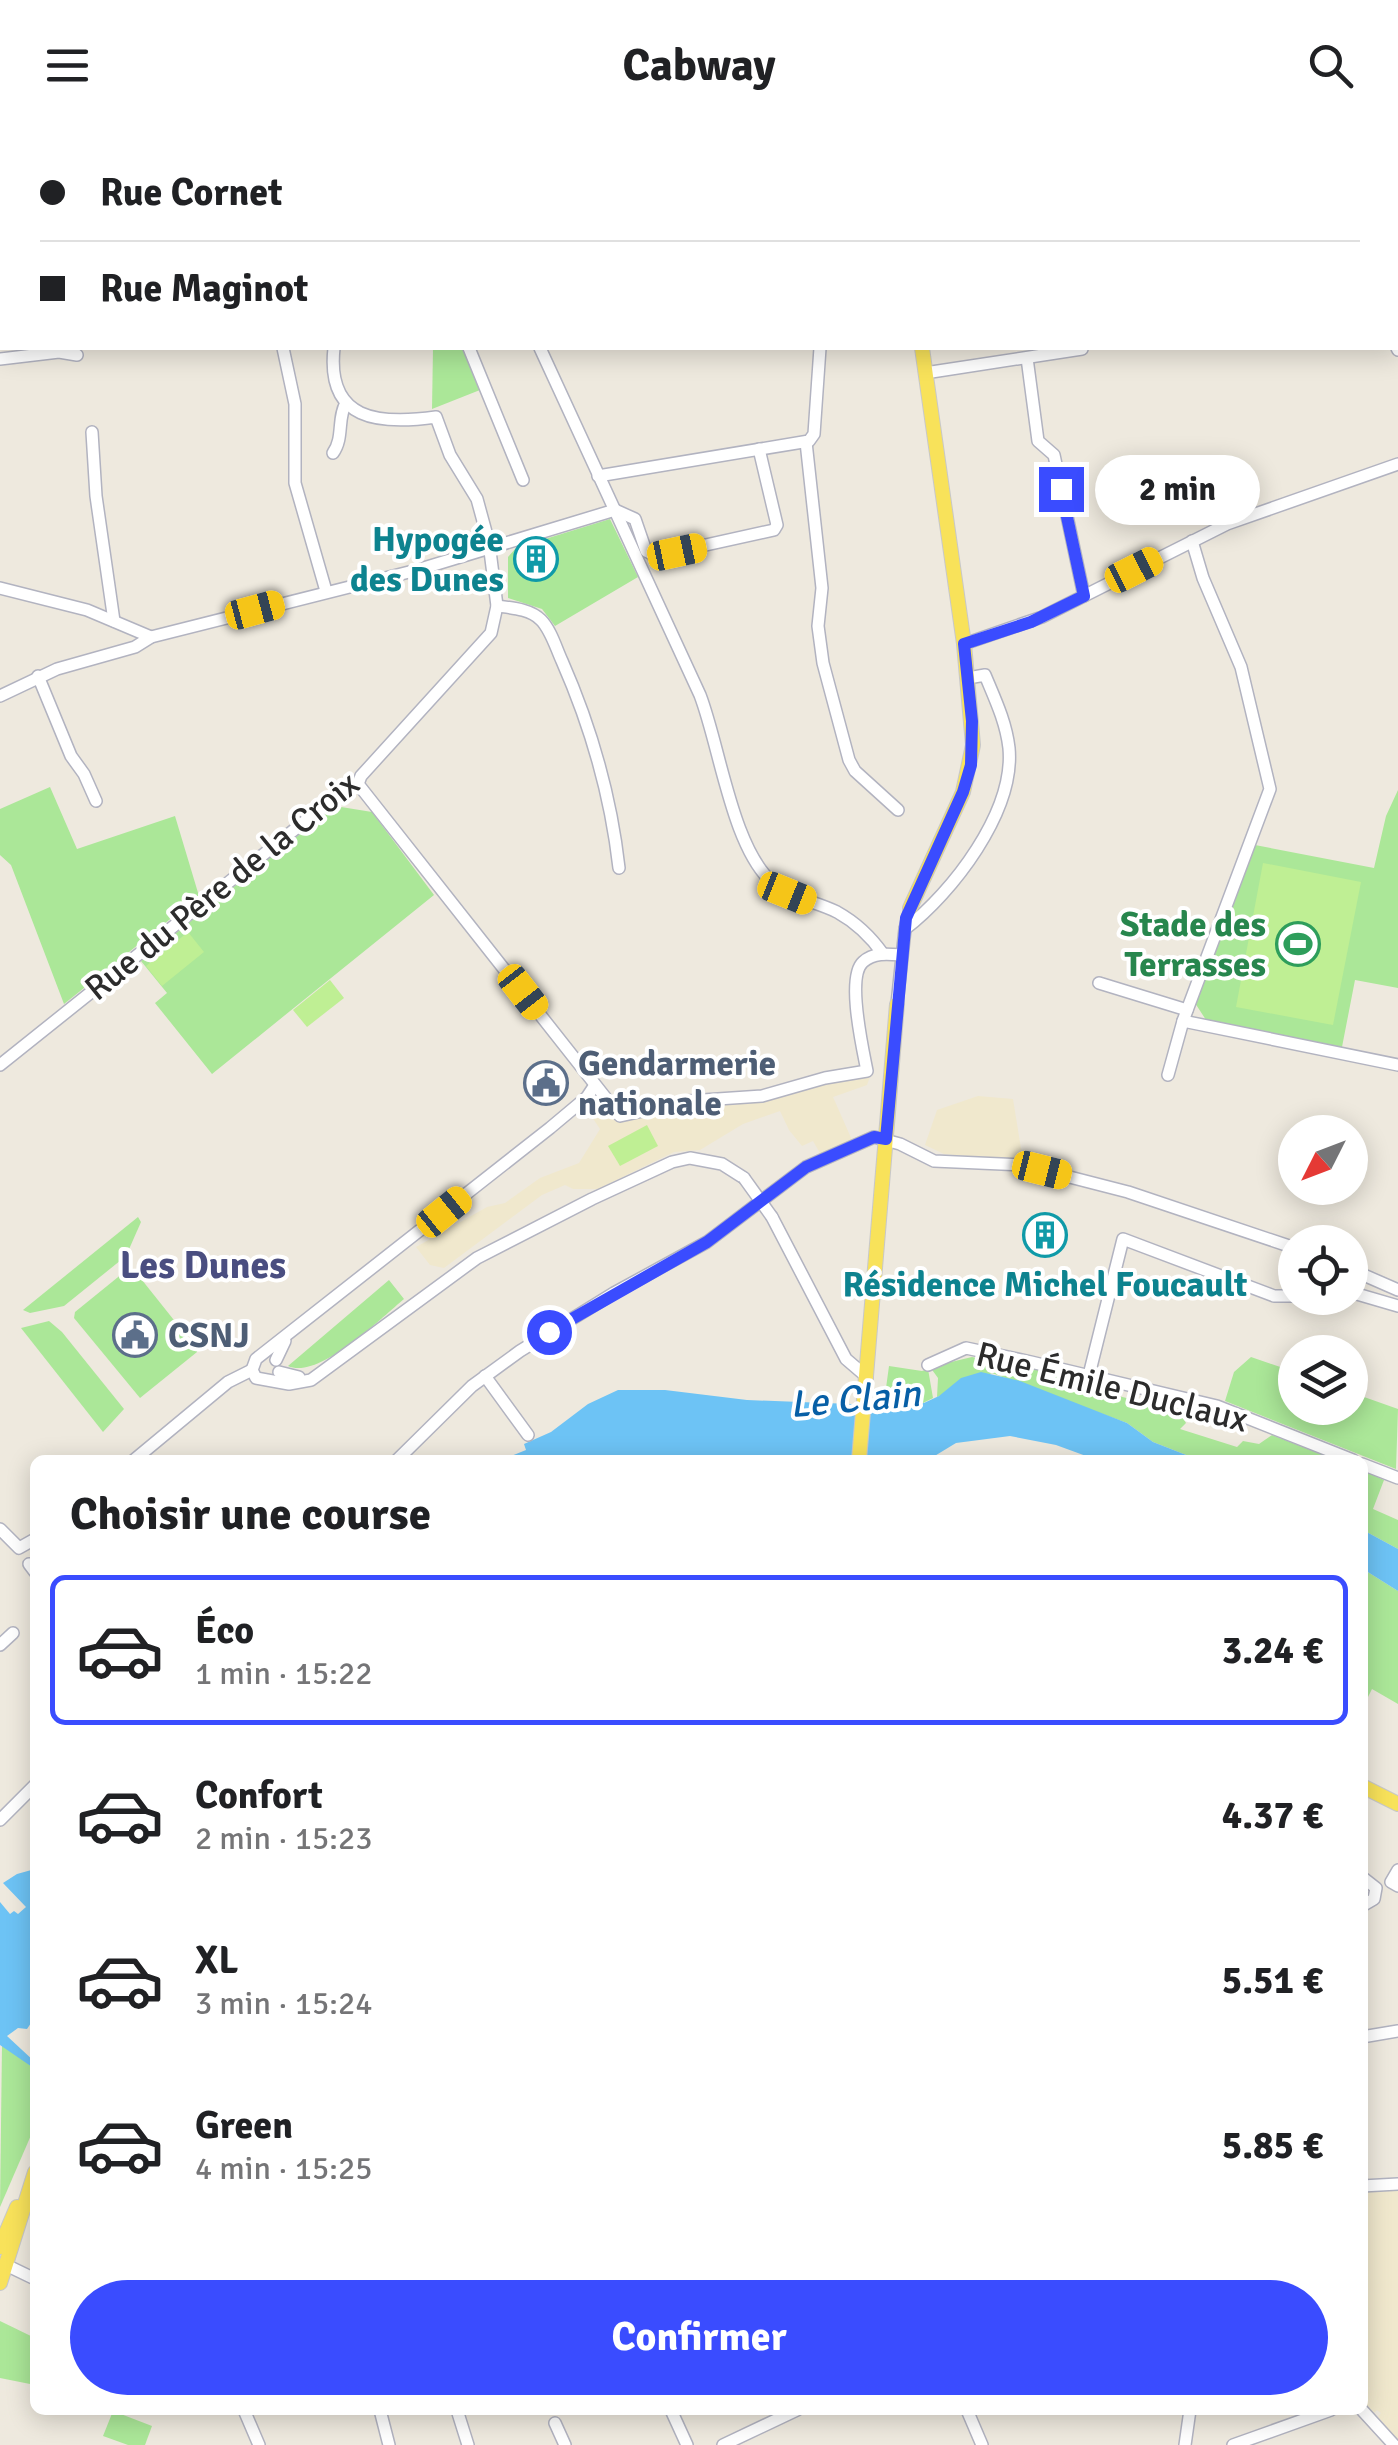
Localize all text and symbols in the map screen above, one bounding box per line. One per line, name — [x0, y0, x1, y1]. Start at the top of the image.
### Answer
icon: menu — [40, 38, 95, 93]
text: Cabway — [622, 38, 776, 93]
icon: search — [1303, 38, 1358, 93]
text: Rue Cornet — [100, 169, 282, 216]
text: Rue Maginot — [100, 265, 308, 312]
callout: 2 min — [1096, 454, 1261, 524]
route end — [1039, 467, 1084, 512]
text: 2 min — [1139, 470, 1216, 509]
place label: Hypogée des Dunes — [350, 518, 504, 601]
car — [645, 531, 709, 573]
building icon: Hypogée des Dunes — [513, 536, 559, 582]
car — [1100, 543, 1168, 597]
car — [222, 588, 288, 632]
street label: Rue du Père de la Croix — [76, 762, 368, 1010]
car — [754, 868, 820, 918]
place label: Stade des Terrasses — [1120, 903, 1266, 986]
sports icon: Stade des Terrasses — [1275, 921, 1321, 967]
car — [493, 959, 553, 1025]
place label: Gendarmerie nationale — [578, 1042, 776, 1125]
public building icon: Gendarmerie nationale — [523, 1060, 569, 1106]
north arrow — [1278, 1115, 1368, 1205]
map controls — [1278, 1115, 1368, 1425]
car — [1009, 1148, 1075, 1192]
car — [411, 1181, 477, 1243]
building icon: Résidence Michel Foucault — [1022, 1212, 1068, 1258]
button: locate — [1278, 1225, 1368, 1315]
district label: Les Dunes — [120, 1242, 286, 1289]
place label: Résidence Michel Foucault — [843, 1263, 1247, 1306]
route start — [527, 1310, 572, 1355]
public building icon: CSNJ — [112, 1312, 158, 1358]
place label: CSNJ — [168, 1314, 250, 1357]
street label: Rue Émile Duclaux — [972, 1332, 1252, 1442]
button: layers — [1278, 1335, 1368, 1425]
water label: Le Clain — [788, 1370, 923, 1428]
text: Choisir une course — [70, 1487, 431, 1542]
icon: car — [75, 1605, 165, 1695]
text: Éco — [195, 1607, 254, 1654]
text: 3.24 € — [1222, 1627, 1323, 1674]
text: 1 min · 15:22 — [195, 1654, 373, 1693]
icon: car — [75, 1770, 165, 1860]
text: Confort — [195, 1772, 323, 1819]
text: 4.37 € — [1222, 1792, 1323, 1839]
text: 2 min · 15:23 — [195, 1819, 373, 1858]
icon: car — [75, 1935, 165, 2025]
text: XL — [195, 1937, 238, 1984]
text: 5.51 € — [1222, 1957, 1323, 2004]
text: 3 min · 15:24 — [195, 1984, 373, 2023]
icon: car — [75, 2100, 165, 2190]
text: Green — [195, 2102, 293, 2149]
text: 5.85 € — [1222, 2122, 1323, 2169]
text: 4 min · 15:25 — [195, 2149, 373, 2188]
button: Confirmer — [70, 2280, 1328, 2395]

